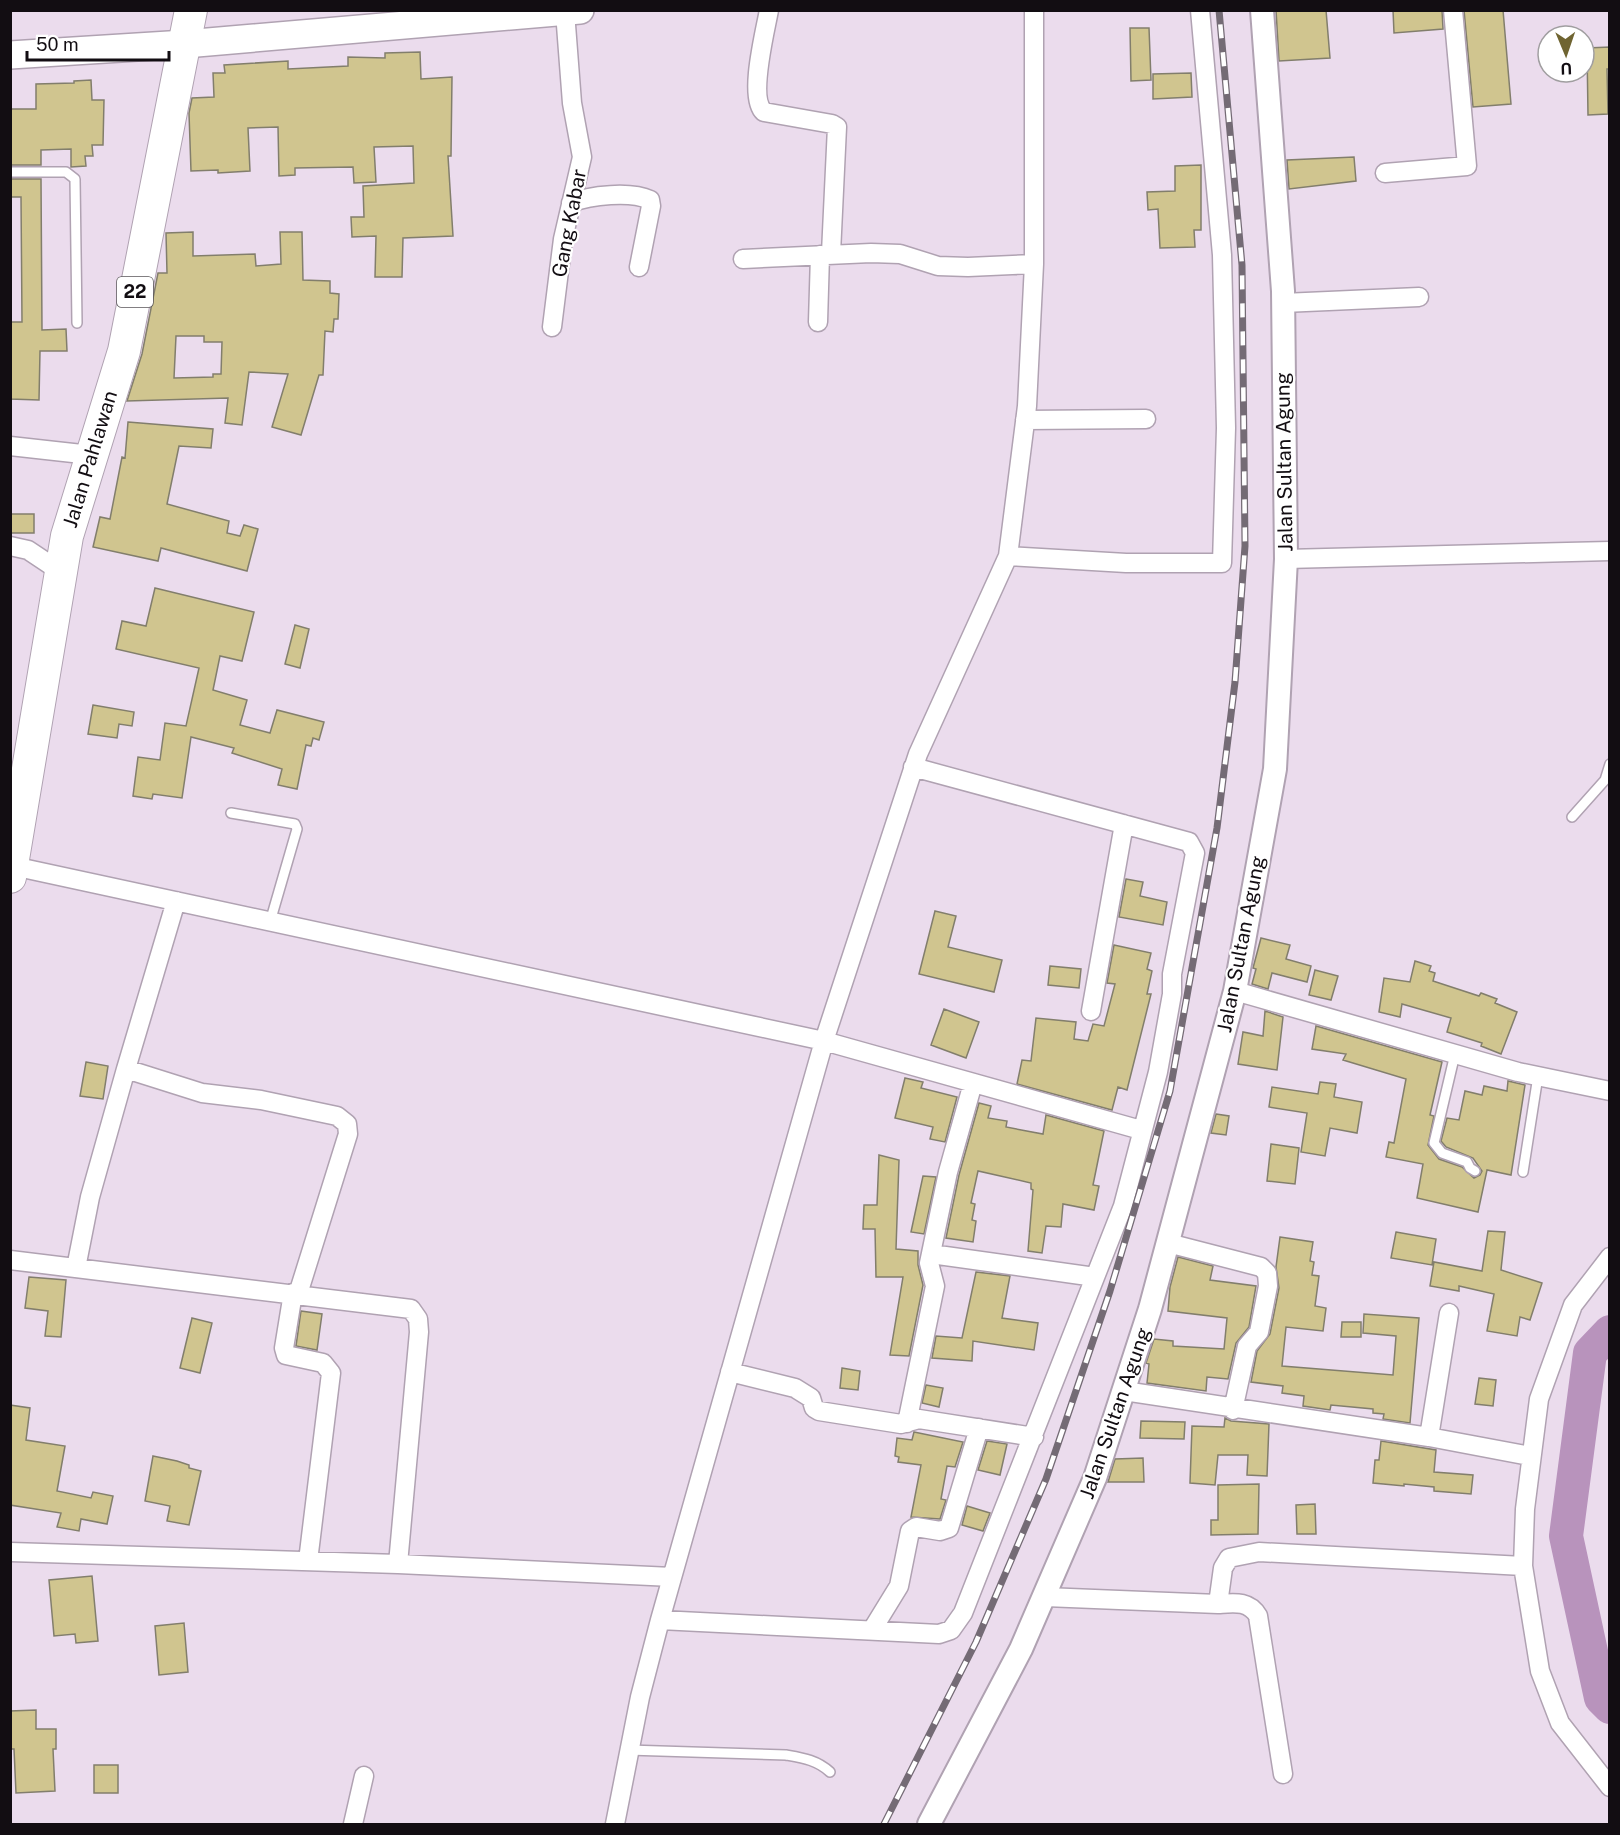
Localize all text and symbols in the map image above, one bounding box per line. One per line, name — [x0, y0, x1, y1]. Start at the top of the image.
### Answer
scale bar — [27, 24, 170, 62]
north arrow — [1536, 24, 1596, 84]
text: 50 m — [36, 34, 79, 55]
text: U — [1560, 59, 1573, 78]
street label: Gang Kabar — [547, 167, 591, 279]
road number: 22 — [117, 277, 153, 307]
street label: Jalan Sultan Agung — [1270, 372, 1298, 552]
street label: Jalan Pahlawan — [58, 388, 122, 530]
street label: Jalan Sultan Agung — [1212, 854, 1270, 1034]
street label: Jalan Sultan Agung — [1074, 1324, 1156, 1502]

